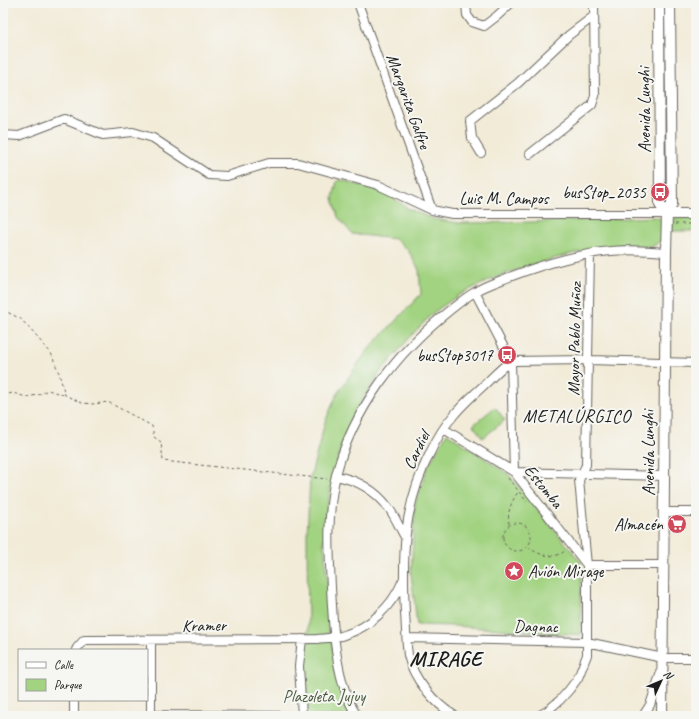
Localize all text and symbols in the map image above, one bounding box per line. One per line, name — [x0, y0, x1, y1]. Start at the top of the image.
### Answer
street label: Margarita Galfre — [382, 51, 436, 153]
street label: Avenida Lunghi — [634, 65, 655, 153]
bus stop icon: busStop_2035 — [649, 181, 671, 203]
place label: busStop_2035 — [562, 182, 647, 203]
street label: Luis M. Campos — [460, 188, 551, 209]
street label: Mayor Pablo Muñoz — [563, 280, 586, 396]
bus stop icon: busStop3017 — [496, 344, 518, 366]
place label: busStop3017 — [417, 345, 494, 366]
district label: METALÚRGICO — [523, 405, 632, 427]
street label: Avenida Lunghi — [638, 408, 659, 496]
street label: Cardiel — [398, 425, 436, 473]
street label: Estomba — [520, 460, 568, 513]
supermarket icon: Almacén — [666, 513, 688, 535]
place label: Almacén — [614, 514, 664, 535]
place icon: Avión Mirage — [503, 560, 525, 582]
place label: Avión Mirage — [528, 561, 605, 582]
street label: Kramer — [182, 615, 228, 636]
street label: Dagnac — [514, 616, 559, 637]
district label: MIRAGE — [409, 646, 484, 672]
legend — [18, 649, 148, 701]
text: Calle — [54, 657, 74, 673]
north arrow — [641, 661, 681, 701]
text: N — [661, 667, 677, 683]
text: Parque — [54, 677, 83, 693]
park label: Plazoleta Jujuy — [283, 686, 366, 707]

